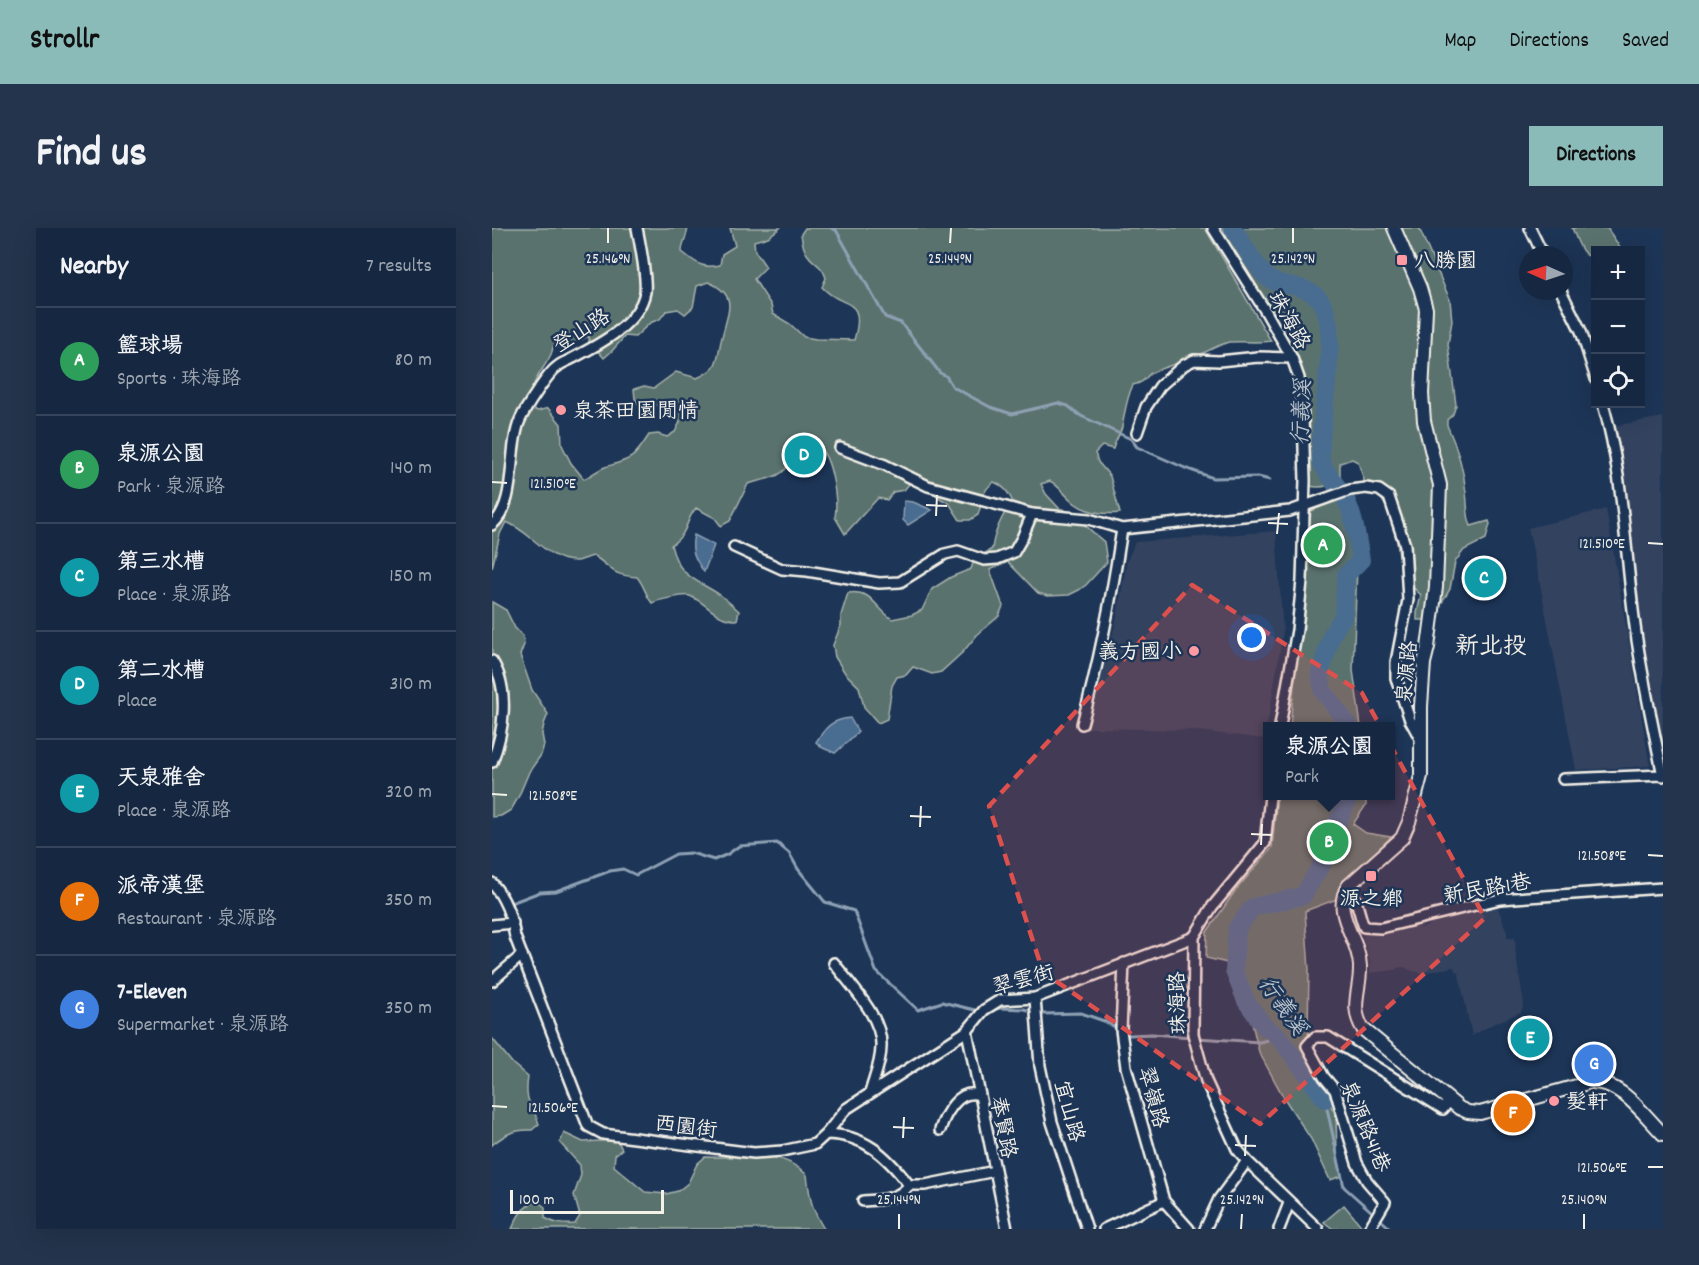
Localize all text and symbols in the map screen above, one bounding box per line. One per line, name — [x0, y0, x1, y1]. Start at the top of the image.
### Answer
text: Strollr — [30, 22, 99, 62]
text: Map — [1445, 27, 1476, 57]
text: Directions — [1509, 27, 1589, 57]
text: Saved — [1622, 27, 1669, 57]
text: Find us — [36, 126, 147, 186]
button: Directions — [1529, 126, 1663, 186]
north arrow — [1519, 246, 1573, 300]
map controls — [1591, 246, 1645, 408]
button: + — [1591, 246, 1645, 300]
place label: 八勝園 — [1414, 248, 1477, 278]
text: Nearby — [60, 249, 128, 286]
text: 25.146°N — [585, 249, 631, 271]
text: 25.144°N — [928, 249, 972, 271]
text: 25.142°N — [1271, 249, 1315, 271]
text: 7 results — [366, 253, 432, 281]
marker: 八勝園 — [1395, 253, 1409, 267]
street label: 珠海路 — [1259, 287, 1316, 356]
button: − — [1591, 300, 1645, 354]
street label: 登山路 — [548, 303, 617, 362]
text: 籃球場 — [117, 332, 183, 363]
text: A — [74, 347, 85, 375]
text: 80 m — [395, 347, 432, 375]
button: locate — [1591, 354, 1645, 408]
text: Sports · 珠海路 — [117, 366, 241, 394]
water label: 行義溪 — [1286, 377, 1321, 446]
place label: 泉茶田園閒情 — [573, 398, 699, 428]
marker: 泉茶田園閒情 — [554, 403, 568, 417]
pin: D — [784, 432, 824, 478]
text: 泉源公園 — [117, 440, 205, 471]
text: B — [75, 455, 84, 483]
text: 140 m — [390, 455, 432, 483]
text: Park · 泉源路 — [117, 474, 225, 502]
text: 121.510°E — [530, 474, 576, 496]
pin: A — [1304, 522, 1342, 568]
text: 121.510°E — [1579, 534, 1625, 556]
text: 第三水槽 — [117, 548, 205, 579]
pin: C — [1464, 556, 1504, 600]
text: C — [75, 563, 84, 591]
text: 150 m — [389, 563, 432, 591]
text: Place · 泉源路 — [117, 582, 231, 610]
your location — [1237, 623, 1266, 652]
district label: 新北投 — [1455, 631, 1527, 665]
place label: 義方國小 — [1098, 639, 1182, 669]
street label: 泉源路 — [1391, 639, 1427, 705]
marker: 義方國小 — [1187, 644, 1201, 658]
text: 第二水槽 — [117, 657, 205, 688]
text: D — [74, 671, 85, 699]
text: 310 m — [390, 671, 432, 699]
text: Place — [117, 688, 157, 716]
popup — [1263, 722, 1395, 800]
text: 泉源公園 — [1285, 733, 1373, 764]
text: 天泉雅舍 — [117, 764, 205, 795]
text: Park — [1285, 764, 1319, 792]
text: E — [75, 779, 84, 807]
text: 320 m — [385, 779, 432, 807]
text: 121.508°E — [529, 786, 577, 808]
text: Place · 泉源路 — [117, 798, 231, 826]
pin: B — [1310, 820, 1348, 864]
text: 121.508°E — [1578, 846, 1626, 868]
street label: 新民路1巷 — [1441, 868, 1534, 913]
marker: 源之鄉 — [1364, 869, 1378, 883]
text: 派帝漢堡 — [117, 872, 205, 903]
place label: 源之鄉 — [1340, 886, 1403, 916]
text: F — [75, 887, 84, 915]
text: 350 m — [385, 887, 432, 915]
text: Restaurant · 泉源路 — [117, 906, 277, 934]
street label: 翠雲街 — [989, 959, 1058, 1005]
street label: 珠海路 — [1164, 971, 1196, 1035]
water label: 行義溪 — [1250, 971, 1313, 1044]
text: 7-Eleven — [117, 978, 187, 1009]
text: G — [74, 995, 85, 1023]
text: 350 m — [385, 995, 432, 1023]
text: Supermarket · 泉源路 — [117, 1012, 289, 1040]
pin: E — [1510, 1016, 1550, 1060]
pin: G — [1574, 1042, 1614, 1086]
street label: 翠嶺路 — [1128, 1063, 1174, 1132]
street label: 宜山路 — [1044, 1077, 1090, 1146]
street label: 泉源路41巷 — [1330, 1077, 1396, 1178]
place label: 髮軒 — [1566, 1089, 1608, 1119]
pin: F — [1494, 1090, 1532, 1136]
street label: 奉賢路 — [980, 1094, 1022, 1161]
marker: 髮軒 — [1547, 1094, 1561, 1108]
text: 121.506°E — [528, 1098, 578, 1120]
street label: 西園街 — [653, 1110, 719, 1148]
text: 121.506°E — [1577, 1158, 1627, 1180]
scale bar — [510, 1187, 664, 1214]
text: 100 m — [519, 1189, 555, 1212]
text: 25.144°N — [877, 1190, 921, 1212]
text: 25.142°N — [1220, 1190, 1264, 1212]
text: 25.140°N — [1561, 1190, 1607, 1212]

